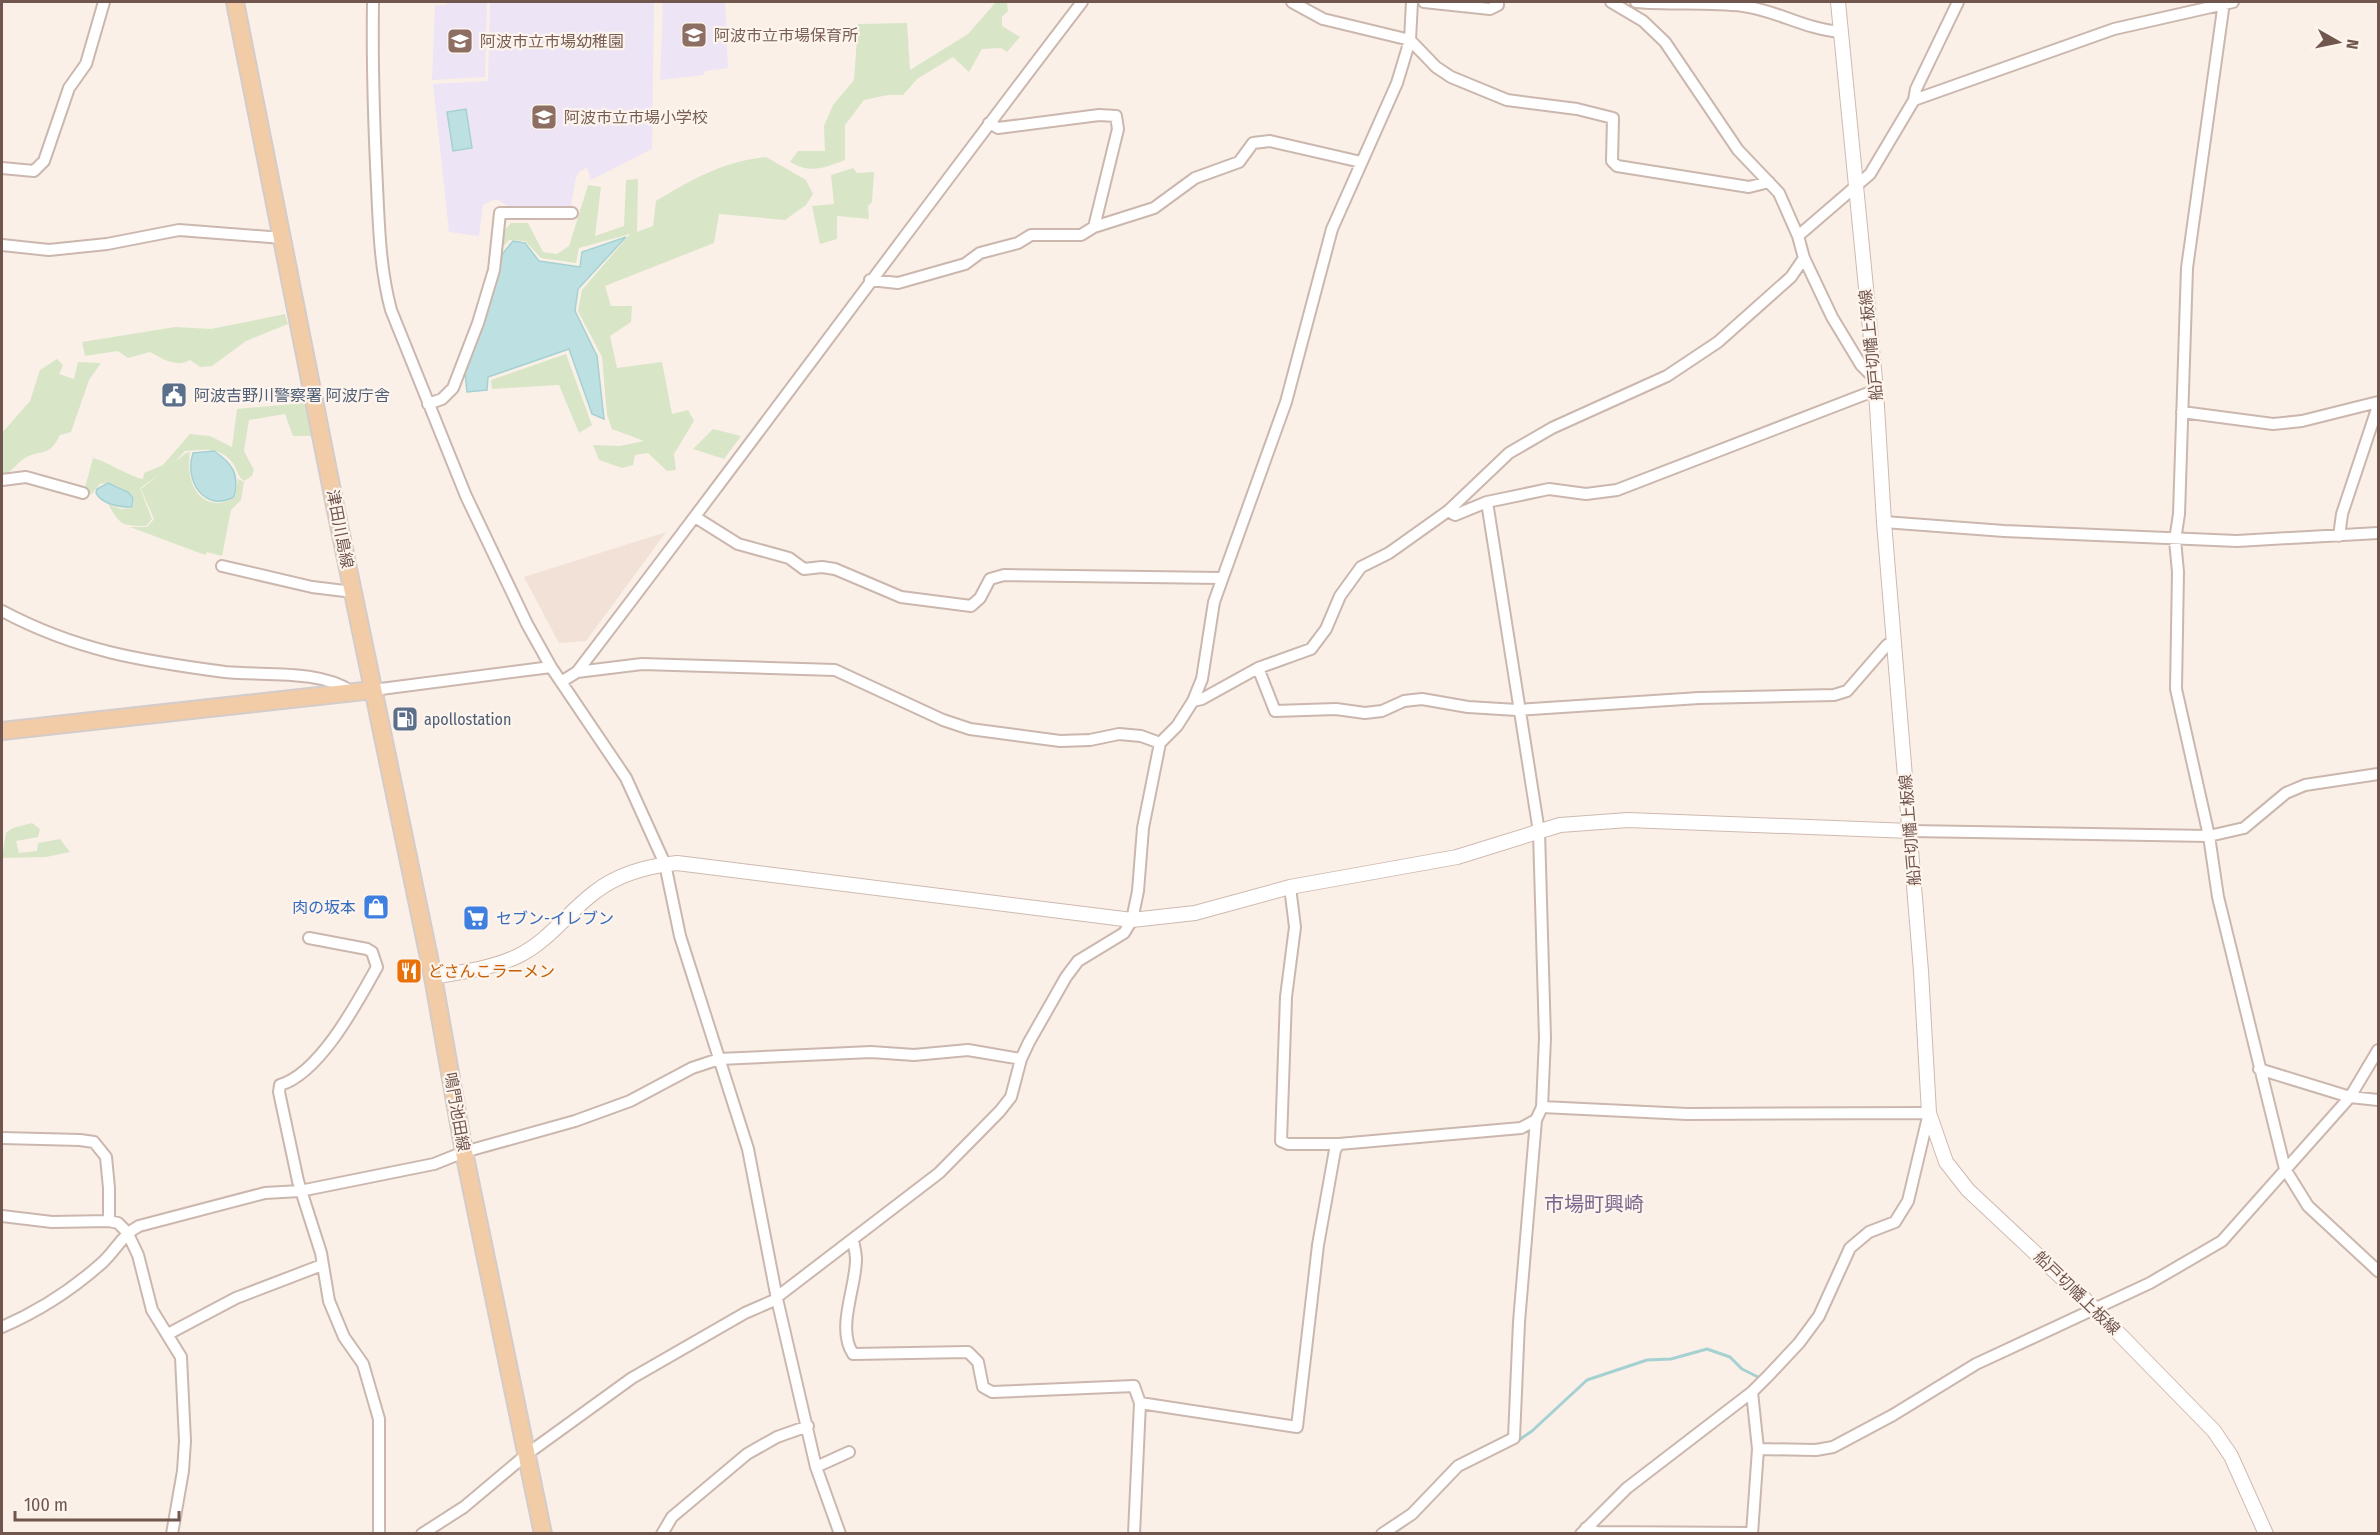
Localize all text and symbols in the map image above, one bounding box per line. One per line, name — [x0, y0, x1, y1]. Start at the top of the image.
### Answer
north arrow — [2308, 12, 2368, 72]
school or university icon: 阿波市立市場保育所 — [679, 20, 709, 50]
school or university icon: 阿波市立市場幼稚園 — [445, 26, 475, 56]
place label: 阿波市立市場保育所 — [714, 26, 858, 45]
place label: 阿波市立市場幼稚園 — [480, 32, 624, 51]
text: N — [2342, 38, 2362, 50]
school or university icon: 阿波市立市場小学校 — [529, 102, 559, 132]
place label: 阿波市立市場小学校 — [564, 108, 708, 127]
street label: 船戸切幡上板線 — [1856, 288, 1886, 402]
public building icon: 阿波吉野川警察署 阿波庁舎 — [159, 380, 189, 410]
place label: 阿波吉野川警察署 阿波庁舎 — [194, 386, 390, 405]
street label: 津田川島線 — [323, 488, 357, 570]
fuel station icon: apollostation — [390, 704, 420, 734]
place label: apollostation — [424, 710, 511, 729]
street label: 船戸切幡上板線 — [1896, 773, 1924, 887]
shop icon: 肉の坂本 — [361, 892, 391, 922]
place label: 肉の坂本 — [292, 898, 356, 917]
supermarket icon: セブン-イレブン — [461, 903, 491, 933]
place label: セブン-イレブン — [496, 909, 614, 928]
restaurant icon: どさんこラーメン — [394, 956, 424, 986]
place label: どさんこラーメン — [428, 962, 555, 981]
street label: 鳴門池田線 — [441, 1071, 473, 1153]
district label: 市場町興崎 — [1544, 1192, 1644, 1216]
street label: 船戸切幡上板線 — [2030, 1247, 2124, 1339]
scale bar — [15, 1484, 178, 1522]
text: 100 m — [24, 1494, 68, 1516]

